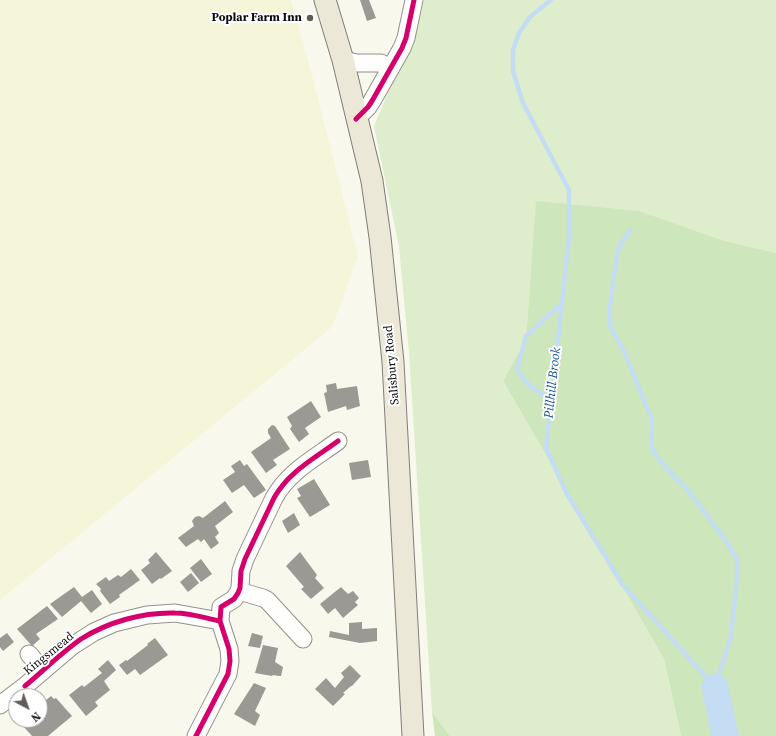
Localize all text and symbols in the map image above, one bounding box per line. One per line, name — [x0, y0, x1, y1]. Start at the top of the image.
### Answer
place label: Poplar Farm Inn — [212, 11, 302, 25]
marker: Poplar Farm Inn — [305, 13, 315, 23]
street label: Salisbury Road — [381, 325, 403, 405]
water label: Pillhill Brook — [542, 347, 564, 419]
street label: Kingsmead — [21, 630, 77, 678]
north arrow — [8, 688, 48, 728]
text: N — [28, 708, 43, 725]

